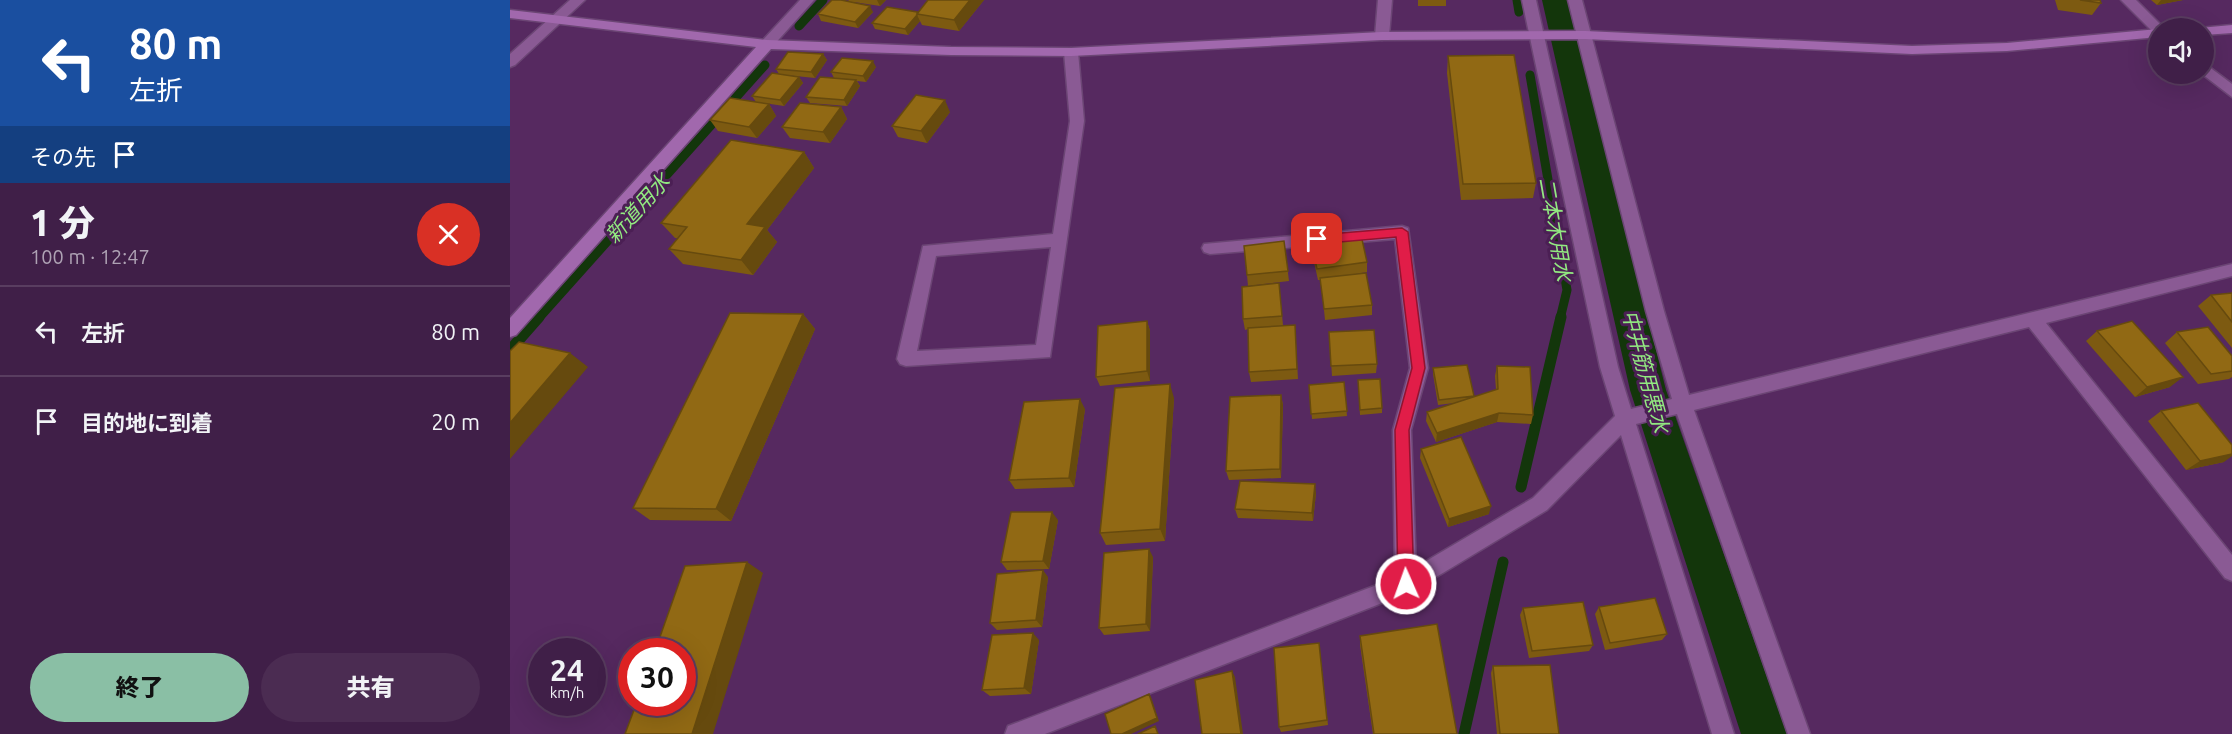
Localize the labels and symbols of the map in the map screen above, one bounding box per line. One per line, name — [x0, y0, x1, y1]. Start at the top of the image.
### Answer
water label: 新道用水 — [600, 167, 675, 247]
water label: 二本木用水 — [1535, 175, 1577, 285]
pin — [1291, 213, 1342, 264]
water label: 中井筋用悪水 — [1618, 307, 1674, 437]
position arrow — [1374, 552, 1438, 616]
speed limit sign: 30 — [618, 638, 696, 716]

